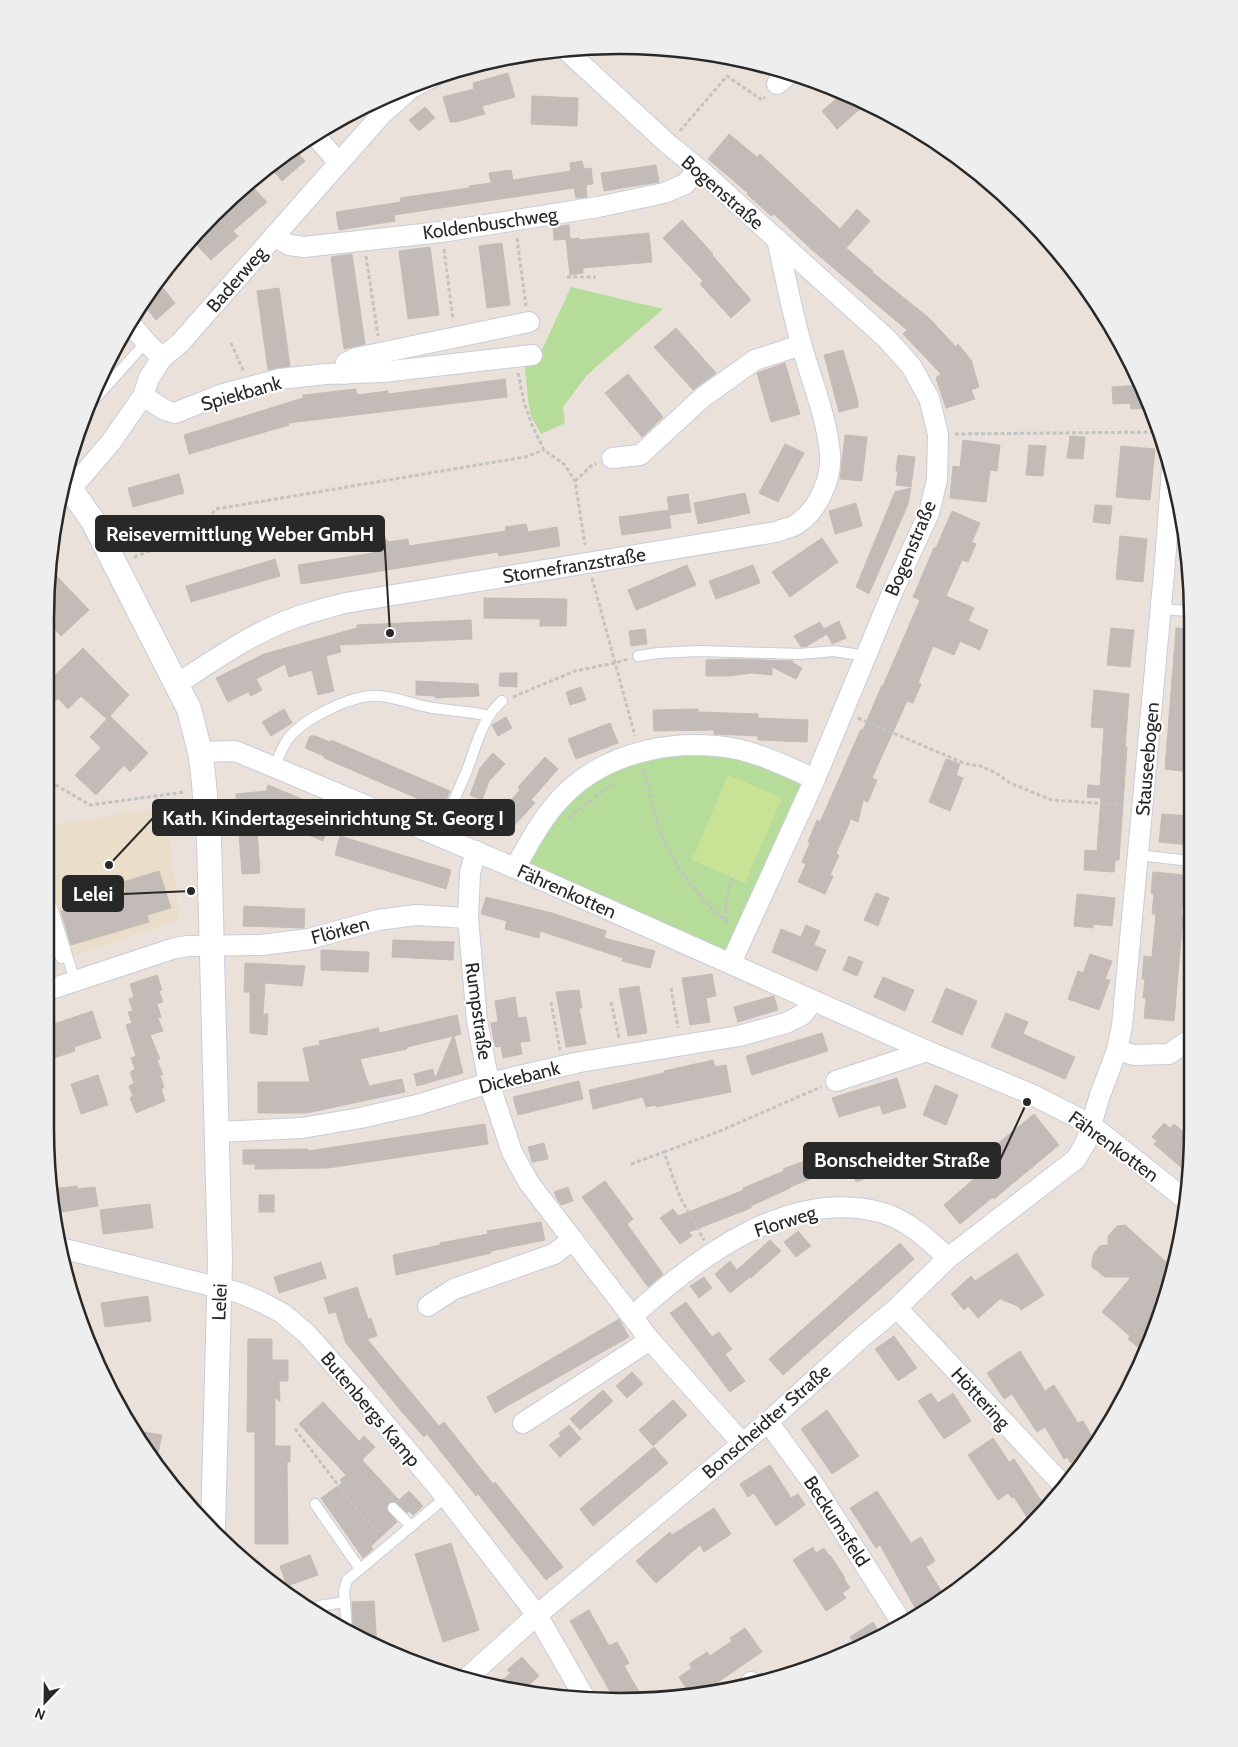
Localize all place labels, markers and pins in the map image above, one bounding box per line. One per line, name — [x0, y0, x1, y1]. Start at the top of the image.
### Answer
callout: Reisevermittlung Weber GmbH — [96, 516, 384, 551]
callout: Kath. Kindertageseinrichtung St. Georg I — [153, 800, 514, 835]
callout: Lelei — [63, 876, 123, 911]
callout: Bonscheidter Straße — [804, 1143, 1000, 1178]

